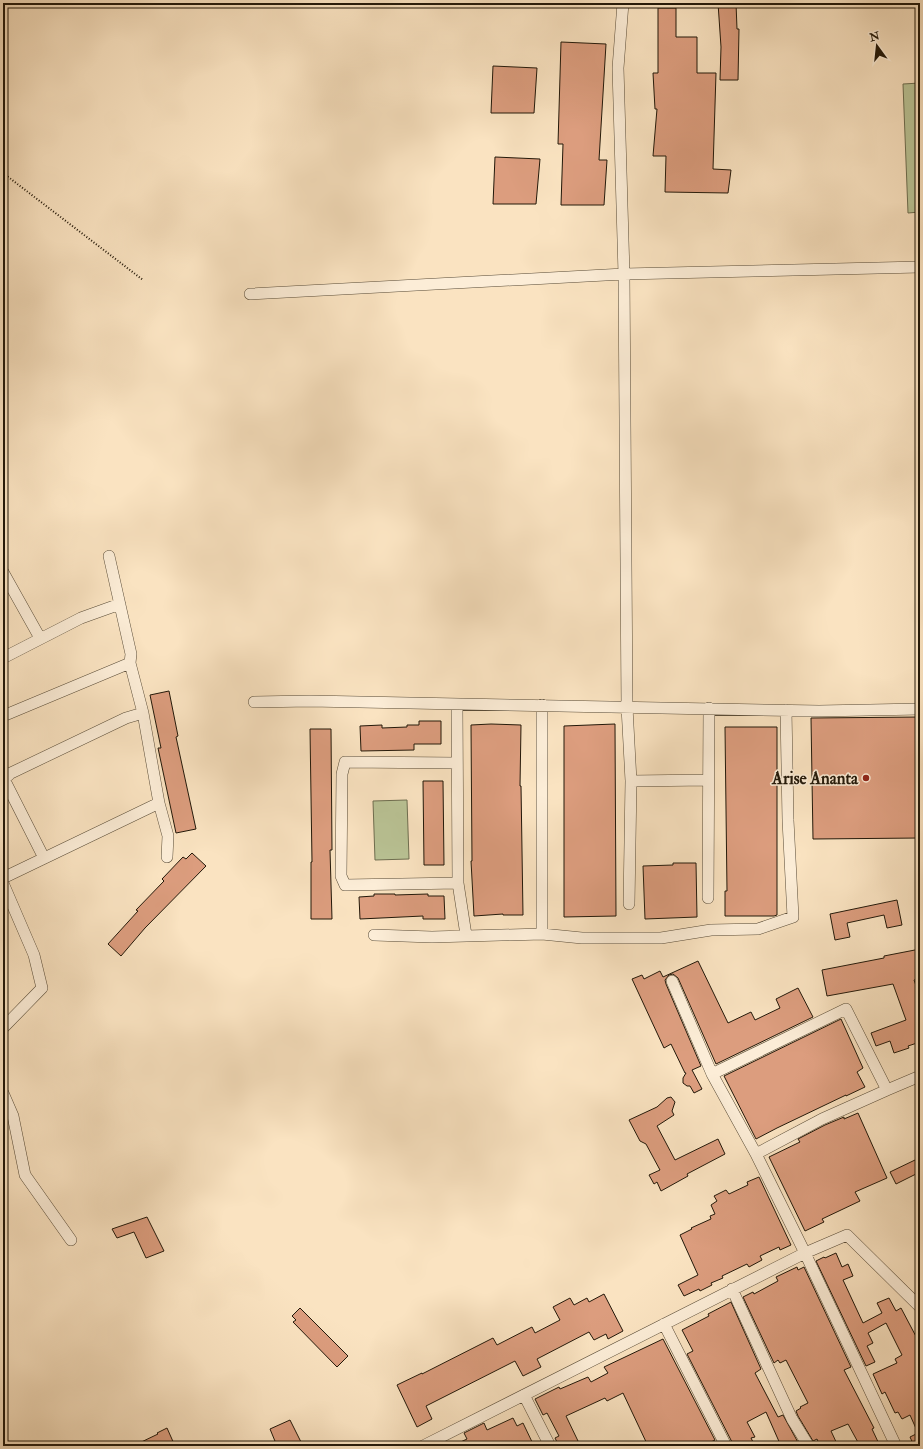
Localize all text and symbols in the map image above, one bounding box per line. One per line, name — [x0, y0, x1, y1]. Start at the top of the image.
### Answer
north arrow — [857, 26, 897, 66]
text: N — [867, 29, 882, 45]
place label: Arise Ananta — [771, 768, 859, 789]
marker: Arise Ananta — [861, 773, 871, 783]

